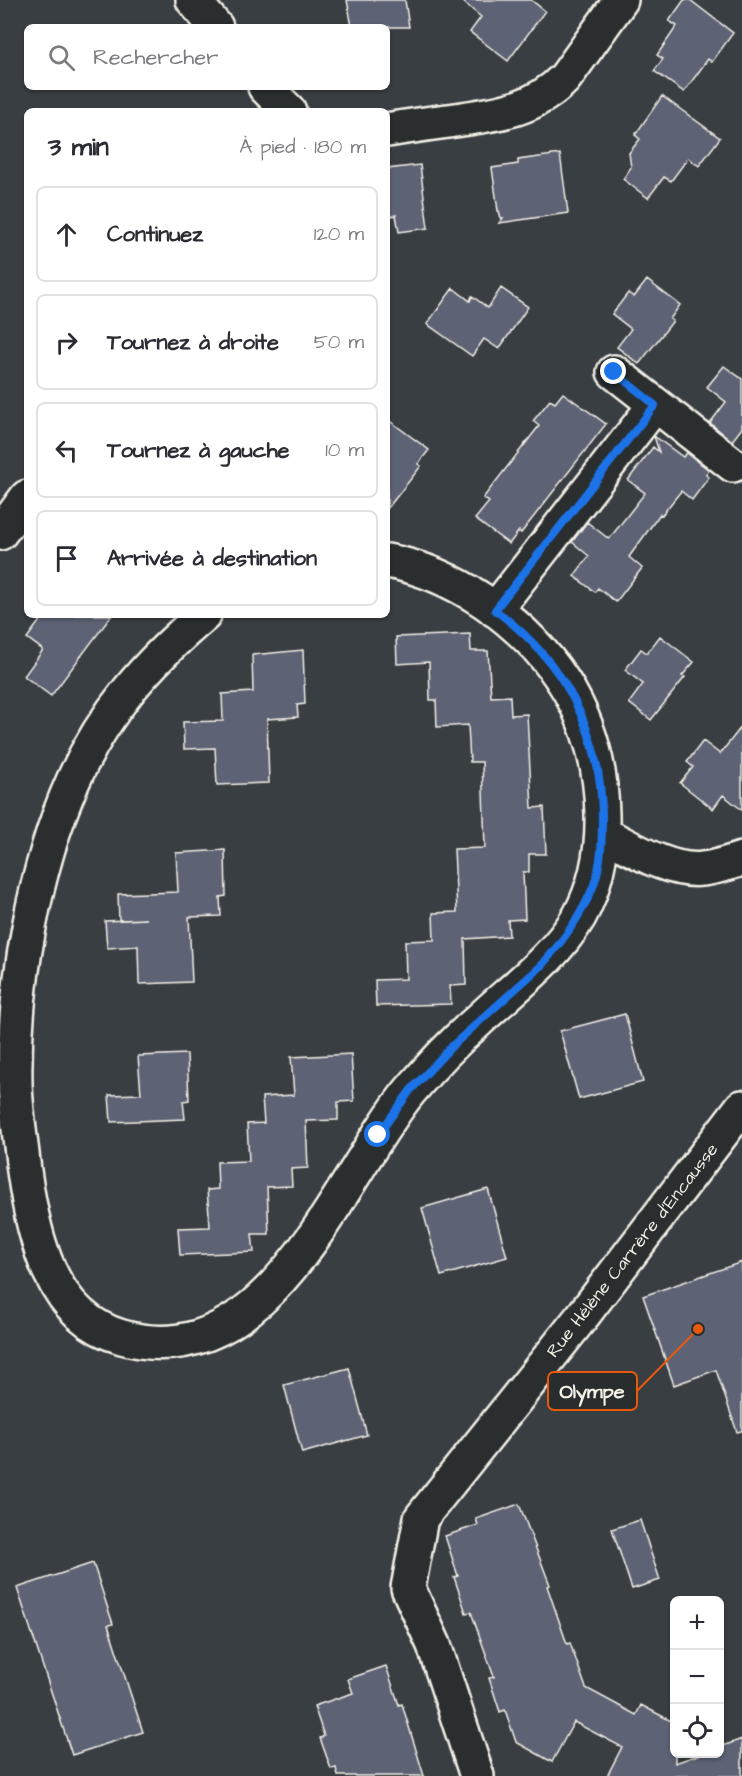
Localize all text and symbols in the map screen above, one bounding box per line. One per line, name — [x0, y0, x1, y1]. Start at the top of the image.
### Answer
search box — [24, 24, 390, 90]
icon: search — [45, 41, 78, 74]
text: Rechercher — [93, 42, 218, 73]
text: 3 min — [48, 129, 109, 165]
text: À pied · 180 m — [239, 133, 366, 161]
icon: ahead — [50, 218, 83, 251]
text: Continuez — [107, 219, 203, 250]
text: 120 m — [314, 220, 364, 248]
icon: right — [50, 326, 83, 359]
text: Tournez à droite — [107, 327, 279, 358]
text: 50 m — [314, 328, 364, 356]
route end — [600, 358, 626, 384]
icon: left — [50, 434, 83, 467]
text: Tournez à gauche — [107, 435, 289, 466]
text: 10 m — [325, 436, 364, 464]
icon: arrive — [50, 542, 83, 575]
text: Arrivée à destination — [107, 543, 317, 574]
route start — [364, 1121, 390, 1147]
street label: Rue Hélène Carrère d’Encausse — [541, 1138, 724, 1363]
callout: Olympe — [548, 1372, 637, 1410]
text: Olympe — [559, 1378, 625, 1407]
map controls — [670, 1596, 724, 1758]
button: + — [670, 1596, 724, 1650]
button: − — [670, 1650, 724, 1704]
button: locate — [670, 1704, 724, 1758]

